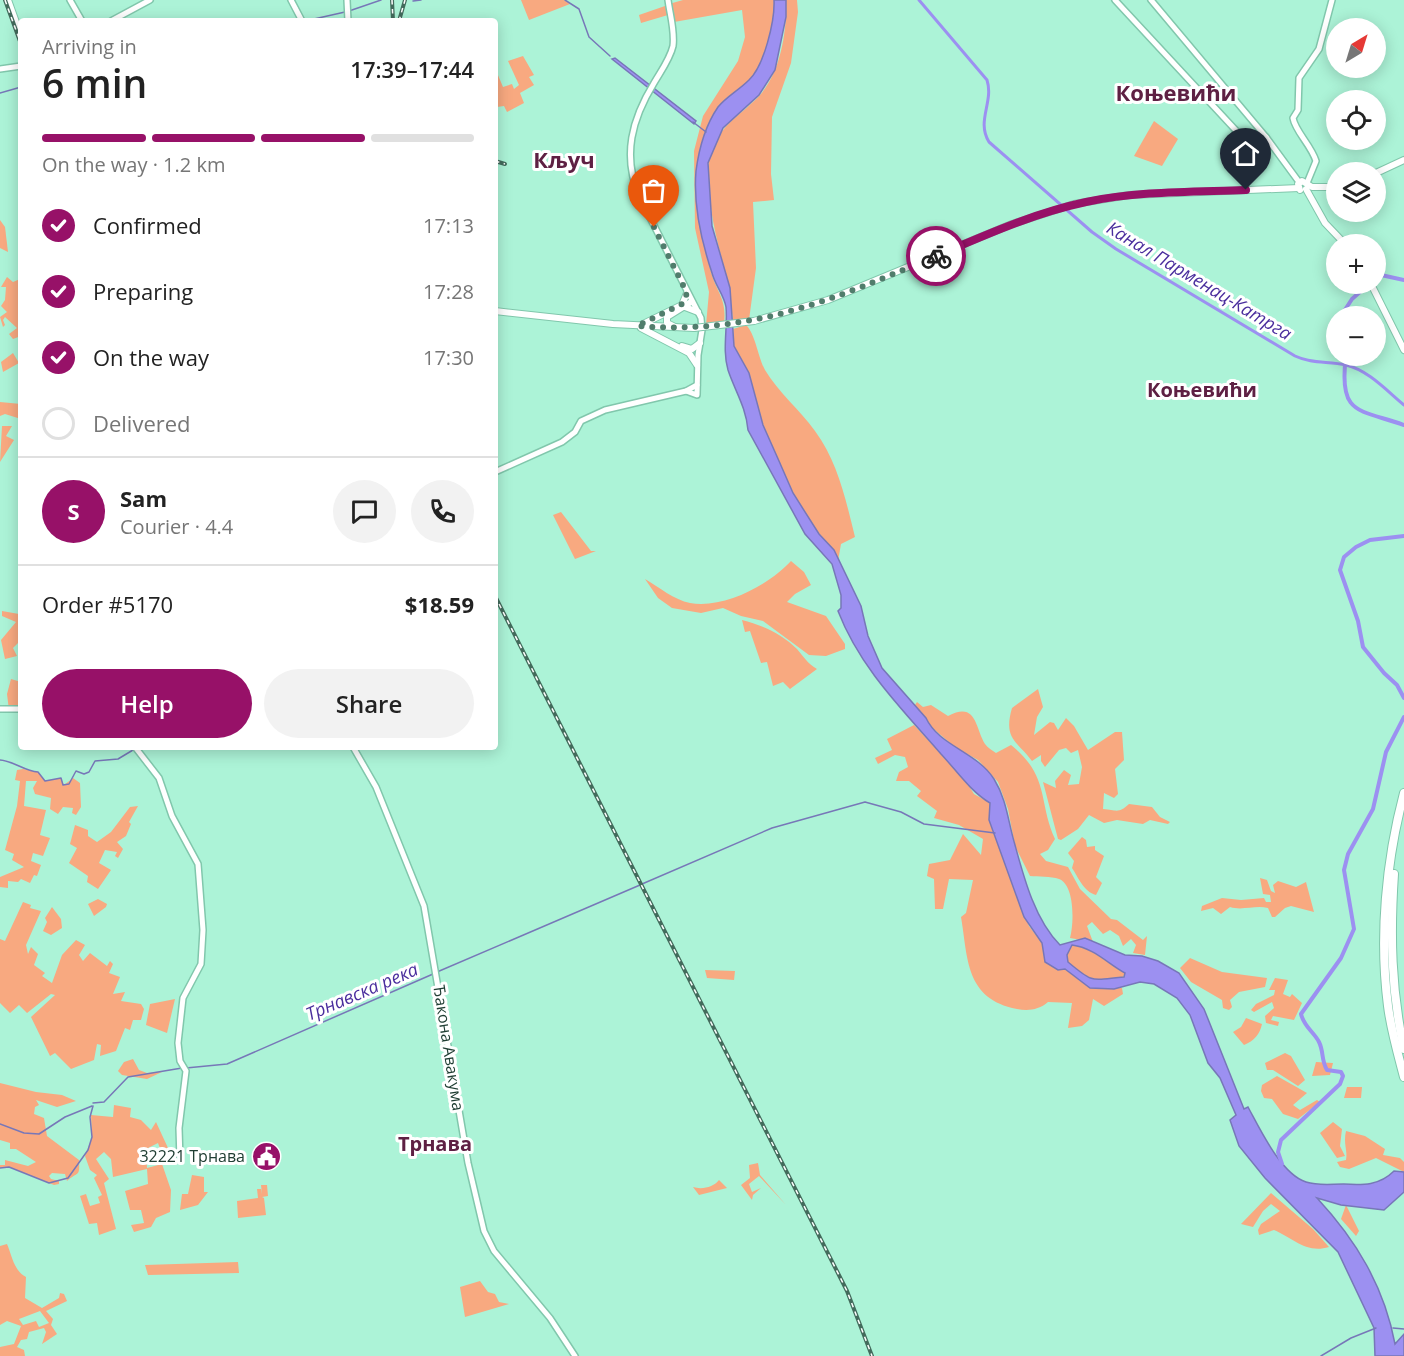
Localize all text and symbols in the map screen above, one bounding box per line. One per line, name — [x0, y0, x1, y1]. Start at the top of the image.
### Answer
north arrow — [1326, 18, 1386, 78]
map controls — [1326, 18, 1386, 366]
text: Arriving in — [42, 33, 137, 60]
text: 17:39–17:44 — [350, 54, 474, 84]
text: 6 min — [42, 56, 147, 109]
district label: Коњевићи — [1116, 77, 1236, 107]
button: locate — [1326, 90, 1386, 150]
pin — [1220, 128, 1271, 190]
icon: home — [1229, 137, 1262, 170]
district label: Кључ — [533, 144, 595, 174]
text: On the way · 1.2 km — [42, 151, 225, 178]
button: layers — [1326, 162, 1386, 222]
pin — [628, 165, 679, 227]
icon: bag — [637, 174, 670, 207]
icon: check — [42, 209, 75, 242]
text: Confirmed — [93, 210, 202, 240]
text: 17:13 — [423, 212, 474, 239]
water label: Канал Парменац-Катрга — [1103, 215, 1296, 345]
courier — [906, 226, 966, 286]
button: + — [1326, 234, 1386, 294]
icon: bike — [920, 240, 953, 273]
icon: check — [42, 275, 75, 308]
text: Preparing — [93, 276, 193, 306]
text: 17:28 — [423, 278, 474, 305]
button: − — [1326, 306, 1386, 366]
icon: check — [42, 341, 75, 374]
text: On the way — [93, 342, 209, 372]
text: 17:30 — [423, 344, 474, 371]
district label: Коњевићи — [1147, 376, 1257, 403]
text: Delivered — [93, 408, 191, 438]
button: chat — [333, 480, 396, 543]
button: phone — [411, 480, 474, 543]
text: Sam — [120, 483, 167, 513]
text: S — [67, 496, 80, 526]
text: Courier · 4.4 — [120, 513, 233, 540]
text: Order #5170 — [42, 589, 173, 619]
text: $18.59 — [405, 589, 474, 619]
button: Help — [42, 669, 252, 738]
button: Share — [264, 669, 474, 738]
water label: Трнавска река — [302, 957, 421, 1026]
street label: Ђакона Авакума — [428, 984, 470, 1112]
district label: Трнава — [398, 1130, 472, 1157]
public building icon: 32221 Трнава — [250, 1140, 282, 1172]
place label: 32221 Трнава — [139, 1145, 245, 1167]

